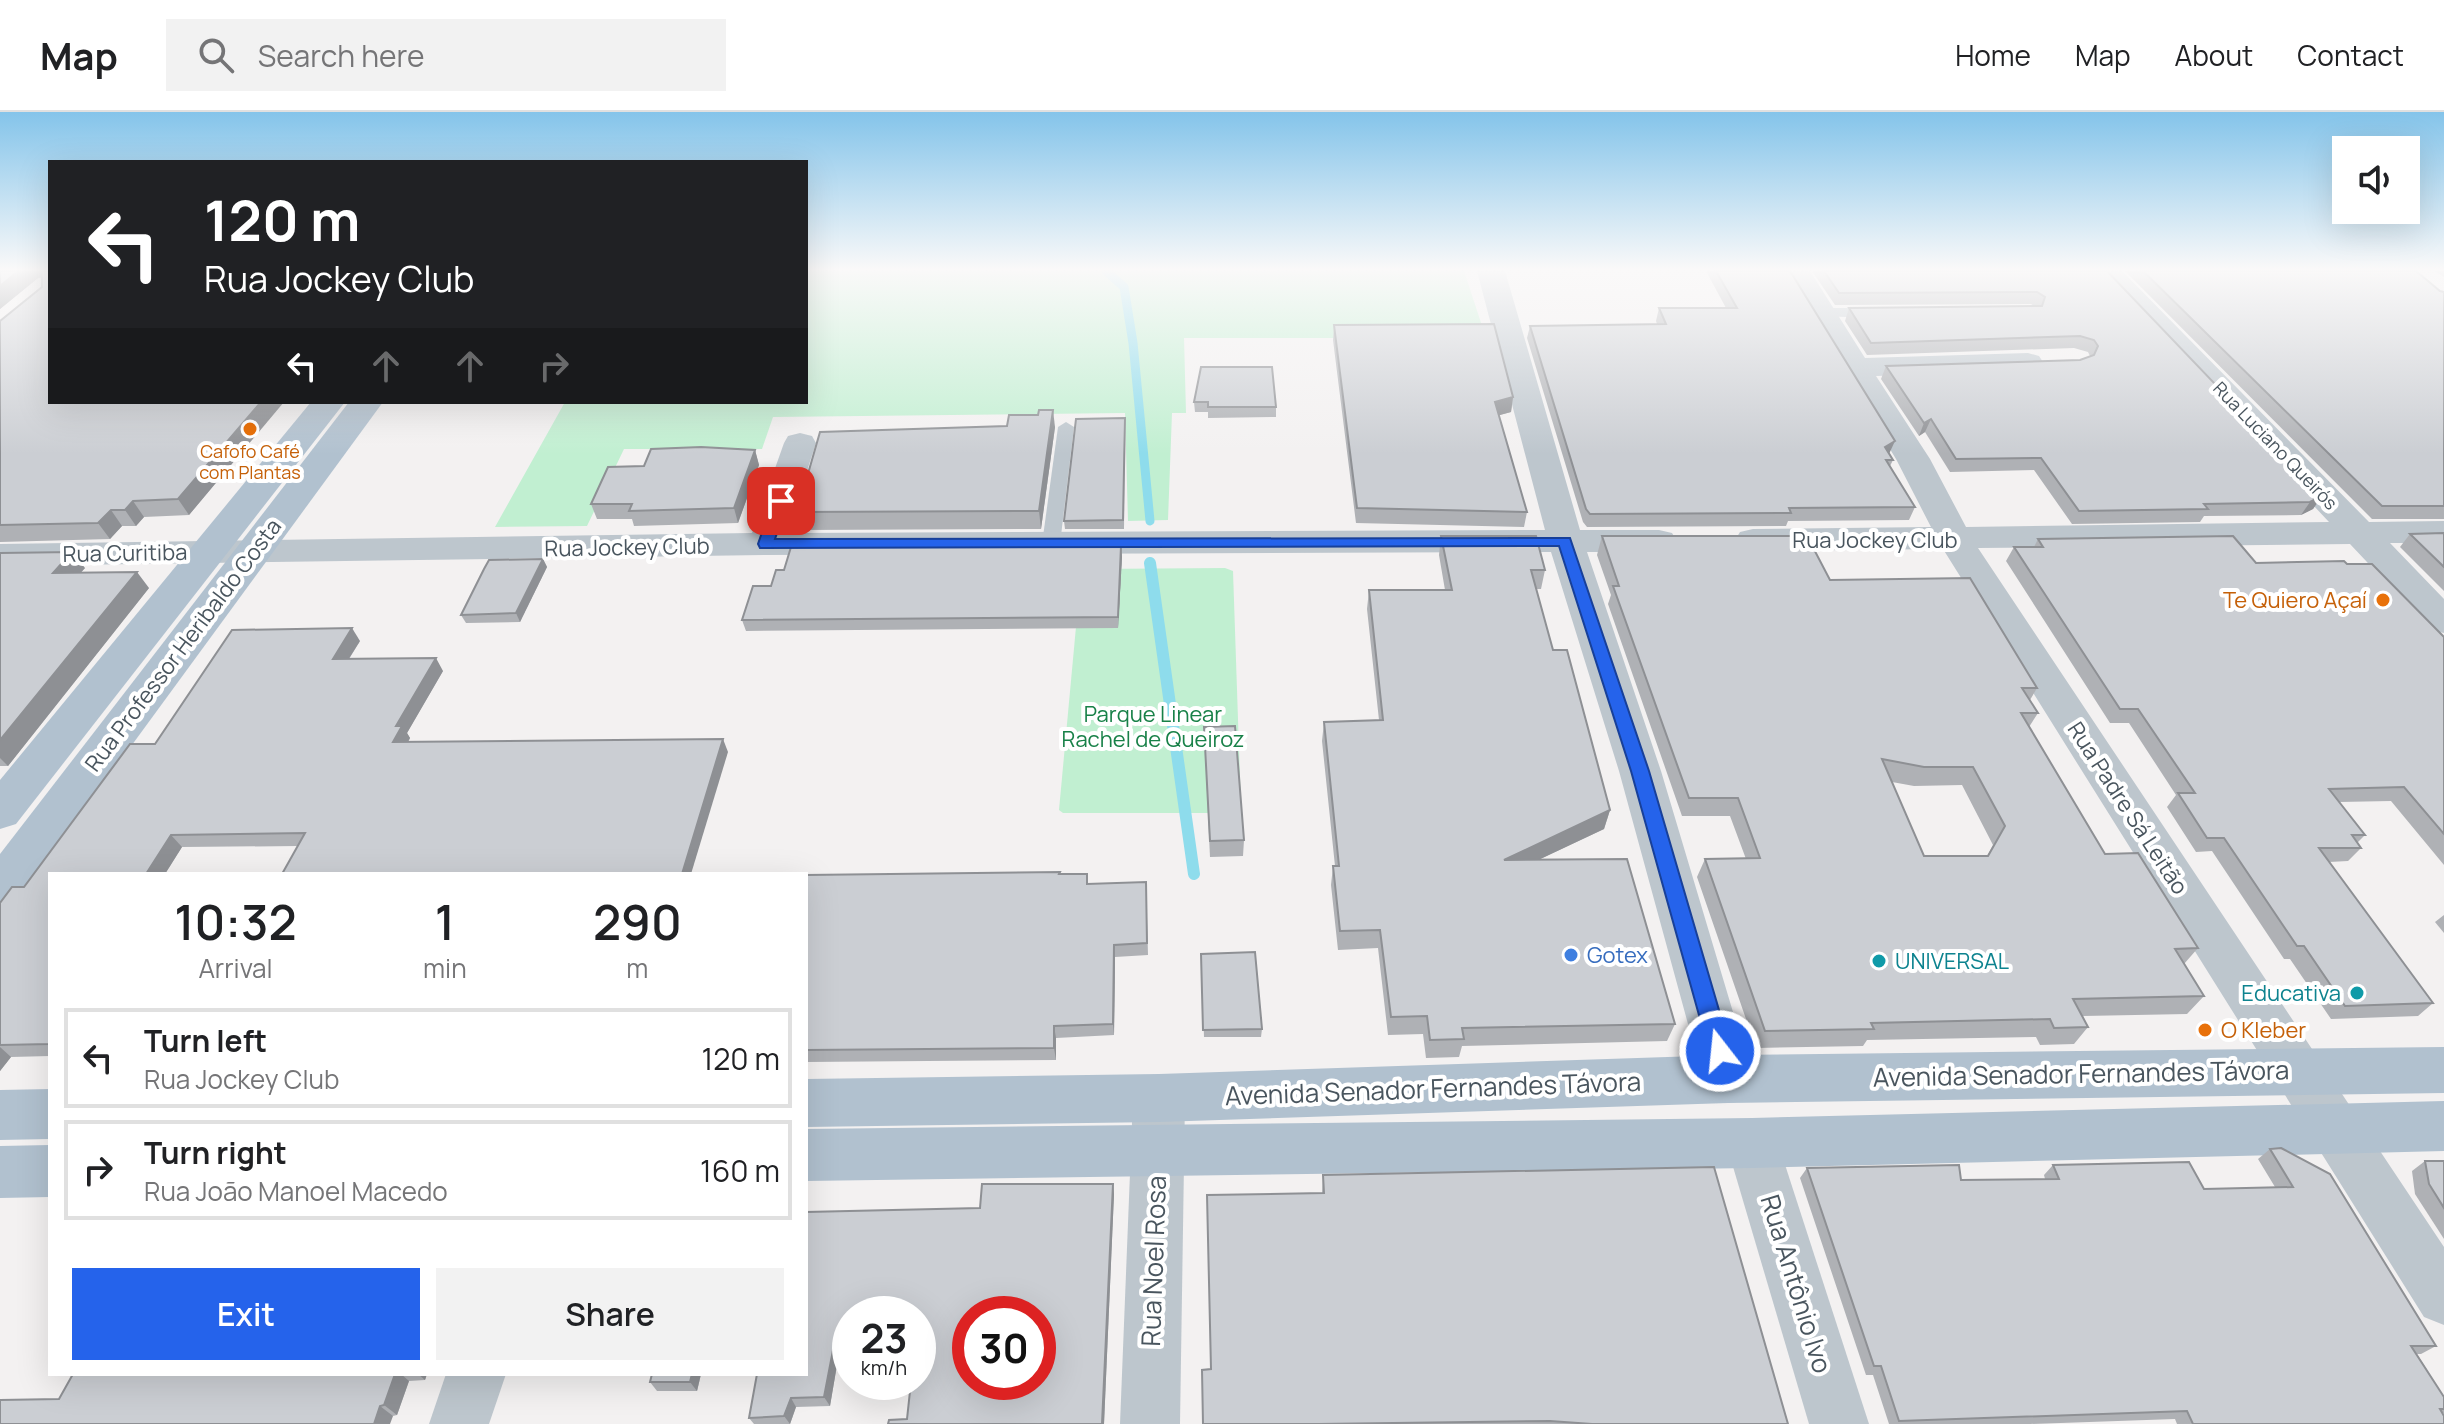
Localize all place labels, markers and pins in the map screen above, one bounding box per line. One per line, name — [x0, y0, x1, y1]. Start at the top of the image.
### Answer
marker: Cafofo Café com Plantas — [241, 420, 259, 438]
place label: Cafofo Café com Plantas — [199, 439, 301, 484]
pin — [747, 467, 815, 535]
place label: Te Quiero Açaí — [2223, 585, 2367, 615]
marker: Te Quiero Açaí — [2374, 591, 2392, 609]
place label: Gotex — [1587, 940, 1648, 970]
marker: Gotex — [1562, 946, 1580, 964]
place label: UNIVERSAL — [1895, 946, 2009, 976]
marker: UNIVERSAL — [1870, 952, 1888, 970]
place label: Educativa — [2241, 978, 2341, 1008]
marker: Educativa — [2348, 984, 2366, 1002]
place label: O Kleber — [2221, 1015, 2306, 1045]
marker: O Kleber — [2196, 1021, 2214, 1039]

